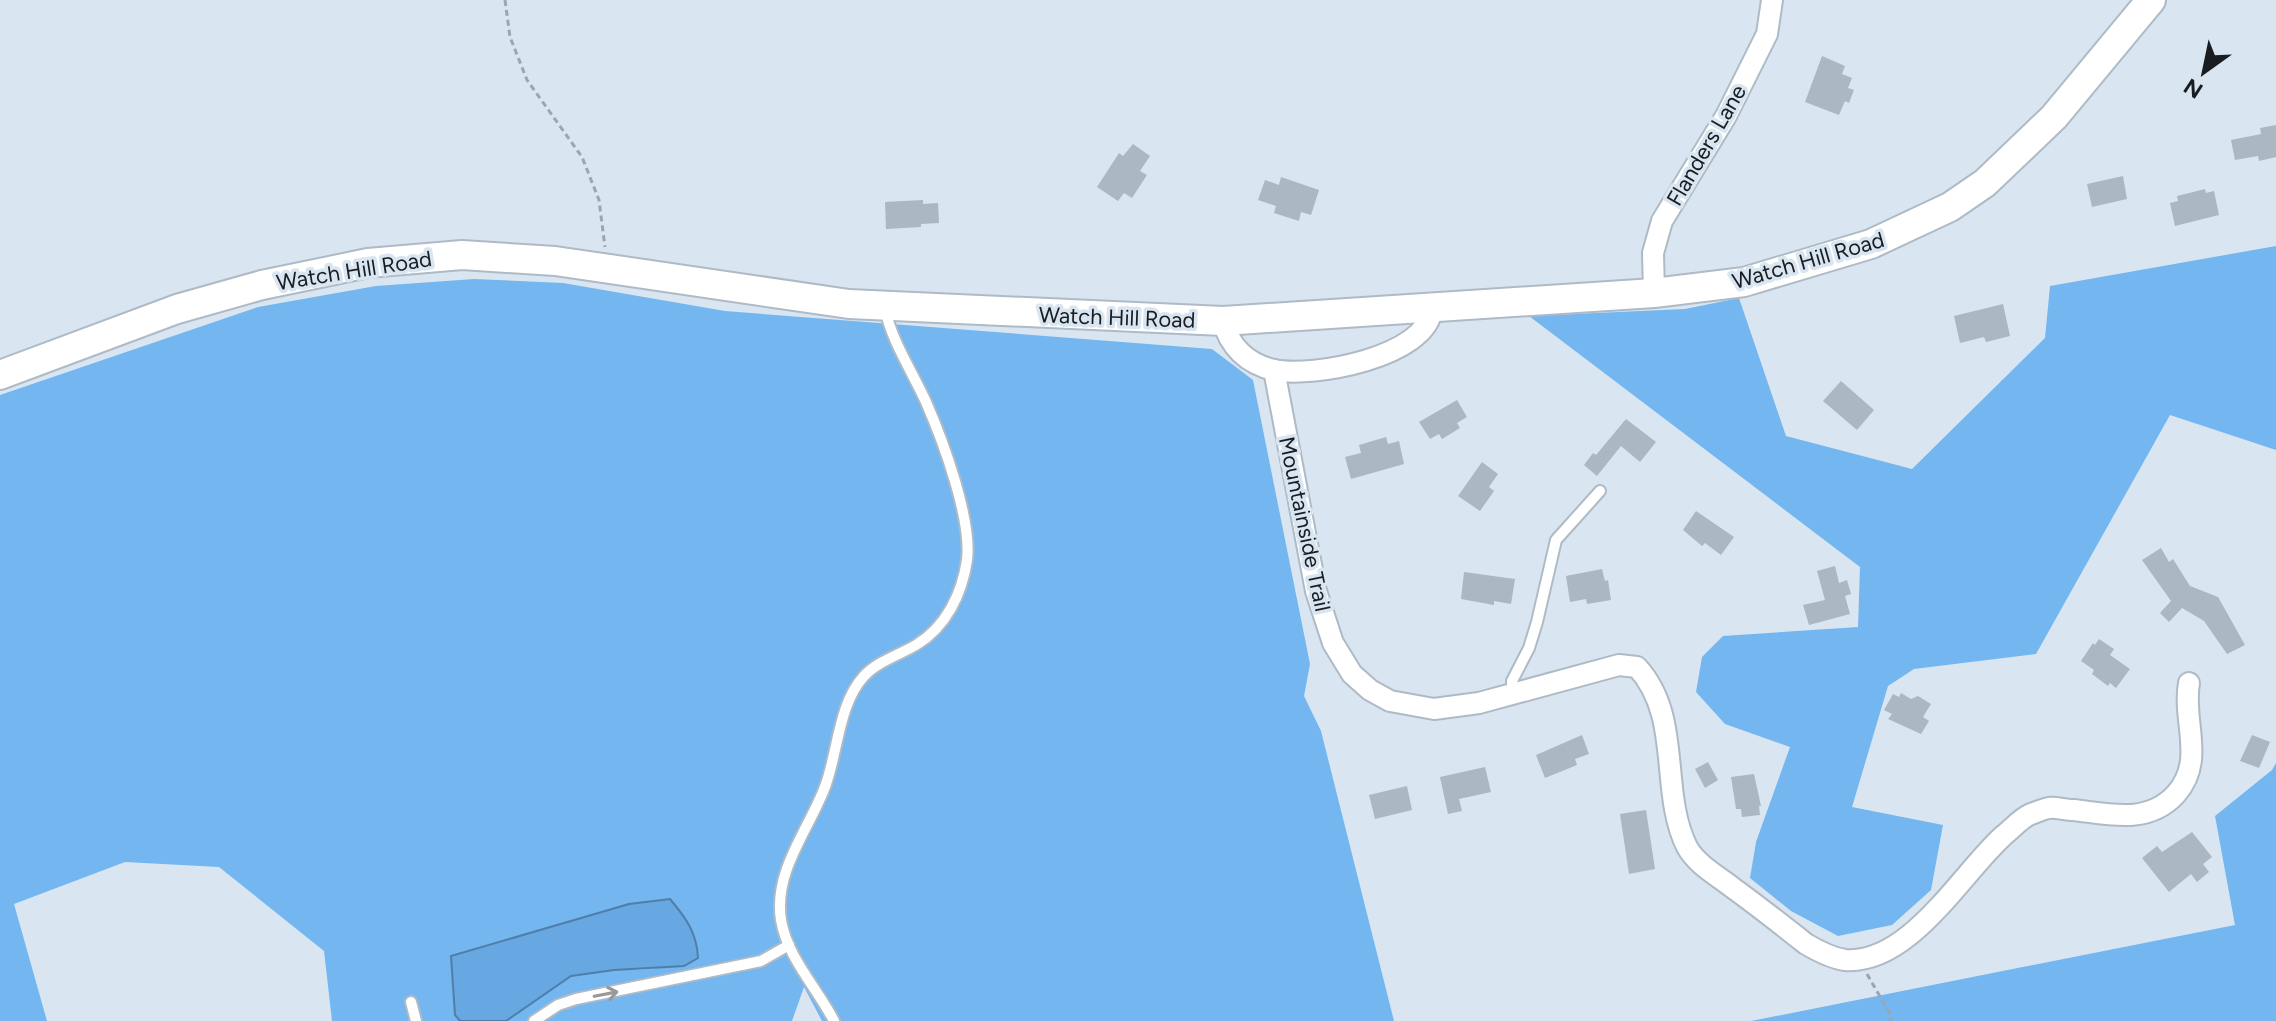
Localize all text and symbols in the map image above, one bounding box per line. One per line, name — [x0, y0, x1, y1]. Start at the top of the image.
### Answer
north arrow — [2164, 32, 2244, 112]
text: N — [2179, 72, 2208, 104]
street label: Flanders Lane — [1661, 80, 1752, 211]
street label: Watch Hill Road — [1729, 226, 1887, 295]
street label: Watch Hill Road — [275, 245, 434, 296]
street label: Watch Hill Road — [1038, 301, 1196, 334]
street label: Mountainside Trail — [1273, 434, 1336, 614]
one-way arrow — [593, 985, 618, 1000]

